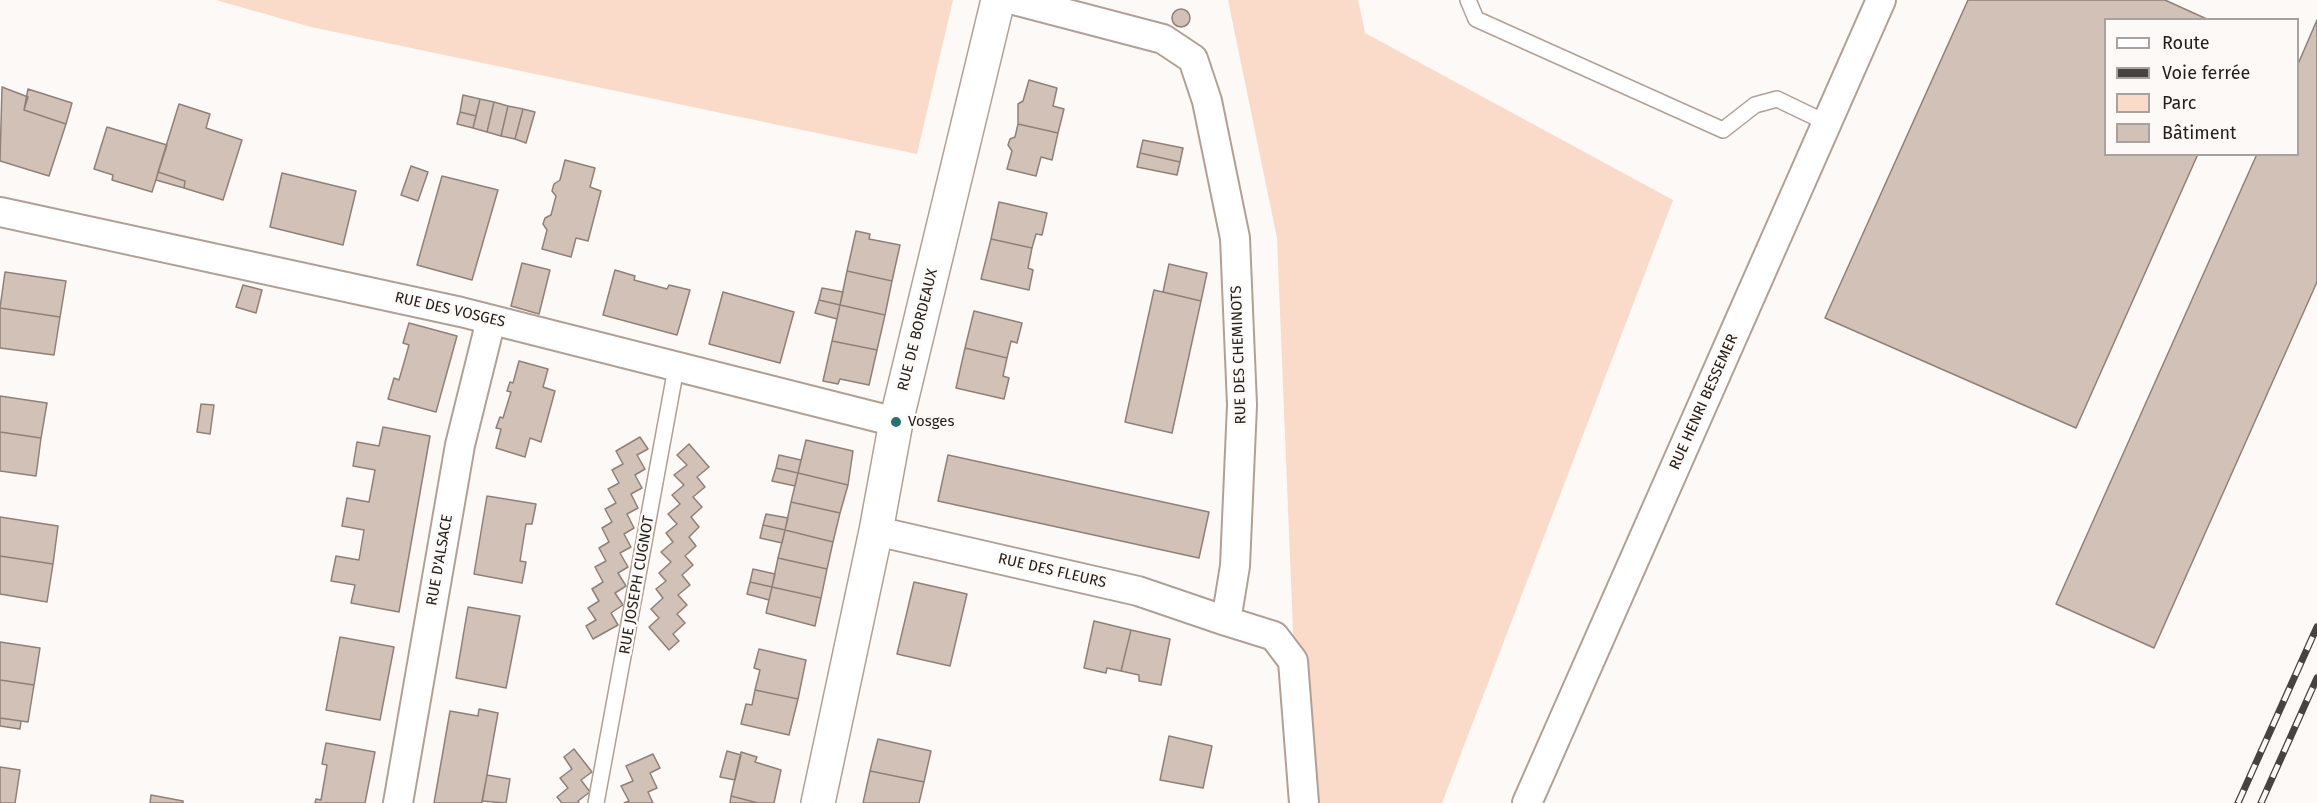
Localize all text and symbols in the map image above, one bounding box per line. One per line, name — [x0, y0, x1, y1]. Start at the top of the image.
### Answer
legend — [2104, 18, 2299, 156]
text: Route — [2162, 32, 2210, 54]
text: Voie ferrée — [2162, 62, 2250, 84]
text: Parc — [2162, 92, 2196, 114]
text: Bâtiment — [2162, 122, 2237, 144]
street label: RUE DE BORDEAUX — [894, 267, 942, 393]
street label: RUE DES CHEMINOTS — [1228, 285, 1250, 425]
street label: RUE DES VOSGES — [393, 289, 507, 331]
street label: RUE HENRI BESSEMER — [1666, 331, 1742, 473]
place label: Vosges — [908, 413, 954, 431]
marker: Vosges — [889, 415, 903, 429]
street label: RUE D'ALSACE — [423, 513, 457, 607]
street label: RUE JOSEPH CUGNOT — [616, 514, 658, 656]
street label: RUE DES FLEURS — [996, 550, 1108, 592]

